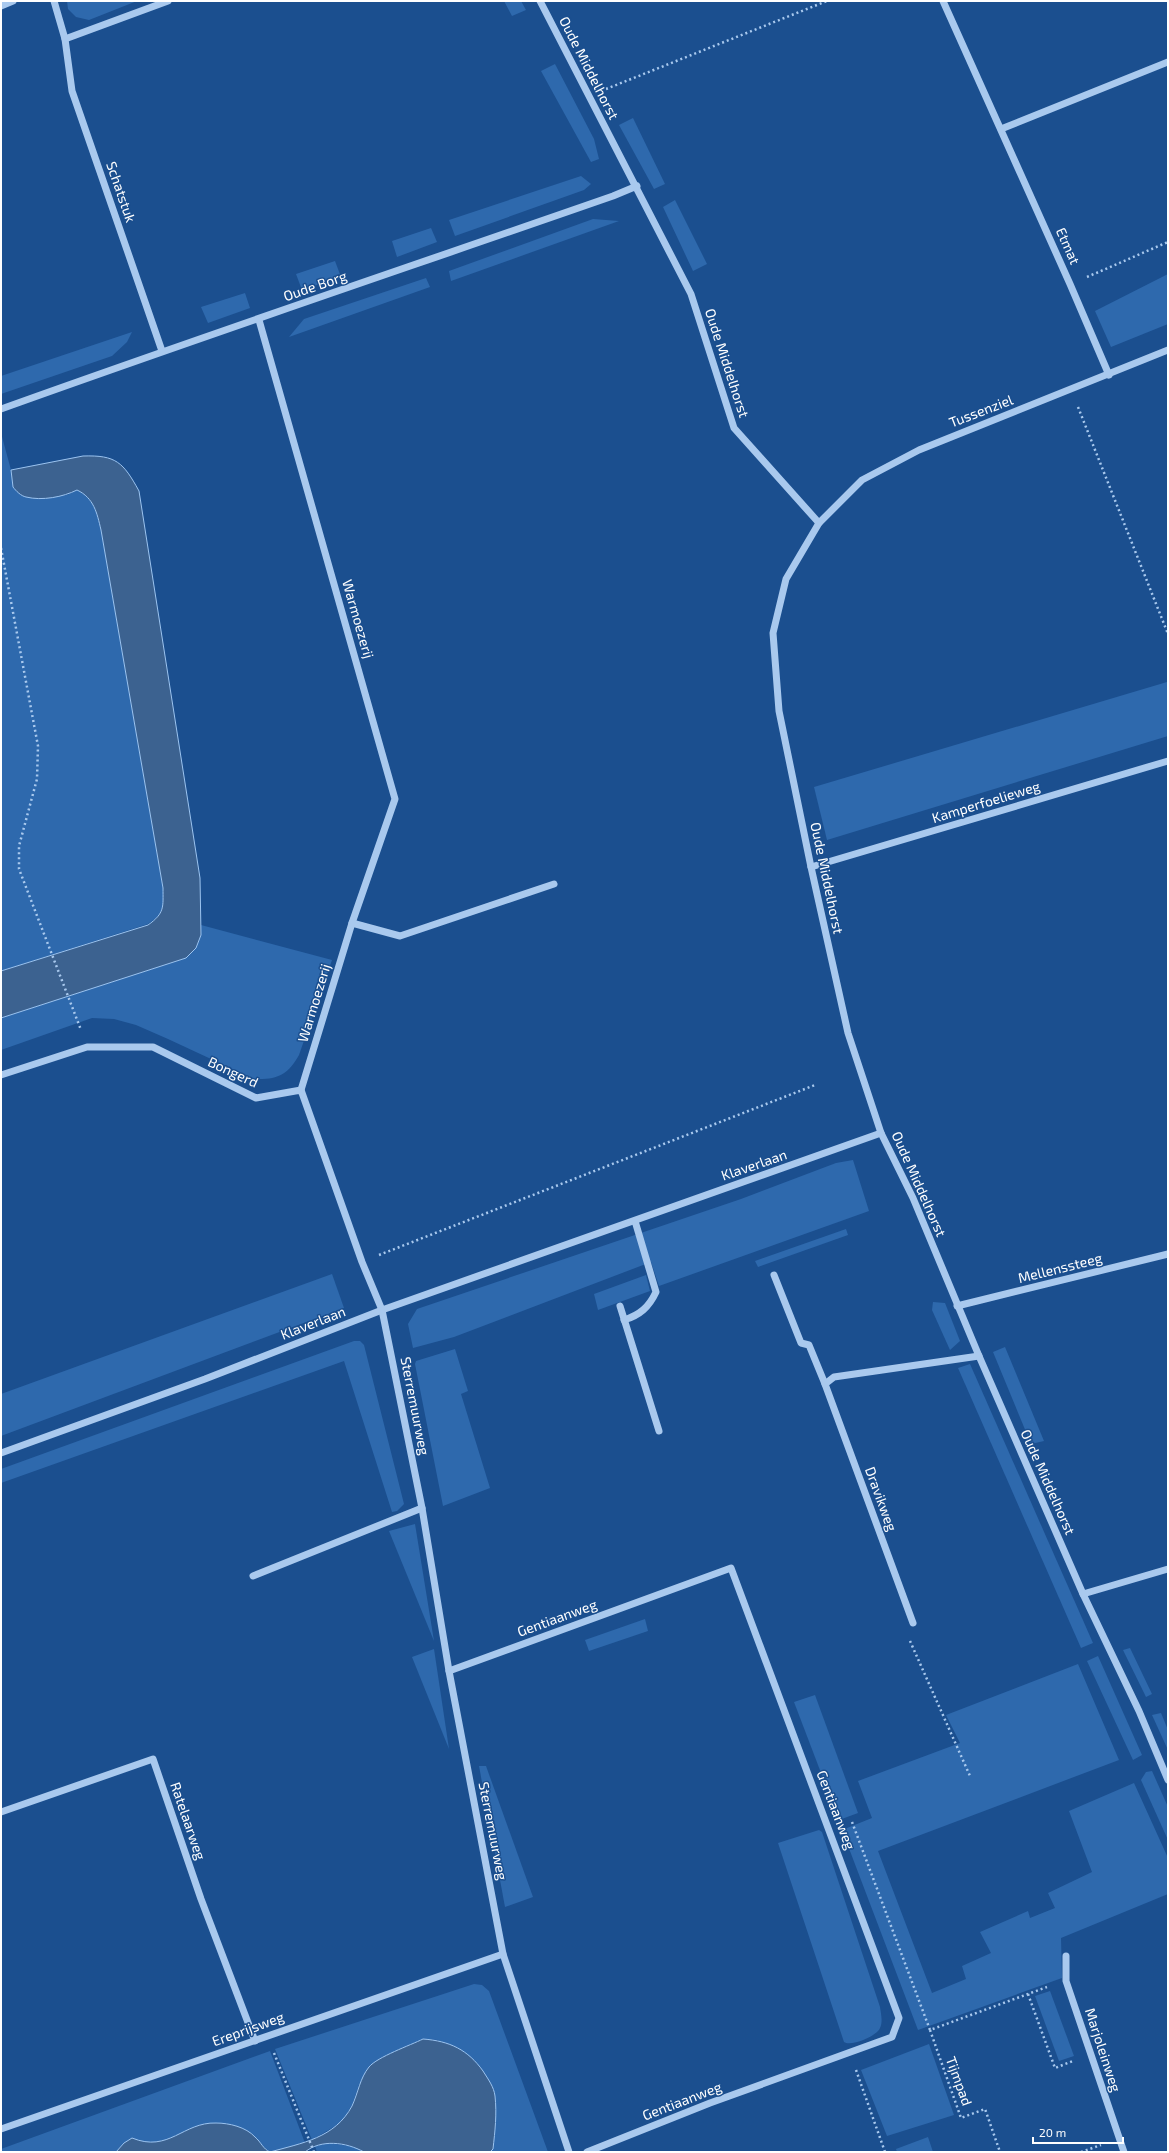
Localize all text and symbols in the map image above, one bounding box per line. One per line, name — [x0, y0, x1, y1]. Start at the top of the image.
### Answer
street label: Oude Middelhorst — [556, 13, 623, 122]
street label: Schatstuk — [103, 159, 140, 225]
street label: Etmat — [1053, 225, 1084, 267]
street label: Oude Borg — [281, 267, 349, 304]
street label: Oude Middelhorst — [702, 306, 753, 420]
street label: Tussenziel — [946, 390, 1016, 430]
street label: Warmoezerij — [339, 577, 378, 660]
street label: Kamperfoelieweg — [930, 777, 1042, 826]
street label: Oude Middelhorst — [807, 821, 848, 935]
street label: Warmoezerij — [293, 961, 334, 1044]
street label: Bongerd — [205, 1053, 261, 1091]
street label: Oude Middelhorst — [889, 1128, 950, 1239]
street label: Klaverlaan — [719, 1145, 789, 1184]
street label: Mellenssteeg — [1016, 1249, 1104, 1286]
street label: Klaverlaan — [278, 1302, 348, 1343]
street label: Sterremuurweg — [398, 1355, 433, 1457]
street label: Oude Middelhorst — [1018, 1426, 1079, 1537]
street label: Dravikweg — [862, 1464, 901, 1534]
street label: Gentiaanweg — [515, 1595, 599, 1640]
street label: Gentiaanweg — [814, 1768, 859, 1852]
street label: Ratelaarweg — [167, 1780, 210, 1862]
street label: Sterremuurweg — [476, 1780, 511, 1882]
street label: Marjoleinweg — [1082, 2006, 1125, 2094]
street label: Ereprijsweg — [209, 2008, 286, 2049]
street label: Tijmpad — [943, 2054, 976, 2108]
street label: Gentiaanweg — [640, 2078, 724, 2123]
scale bar — [1033, 2119, 1123, 2145]
text: 20 m — [1039, 2125, 1066, 2139]

